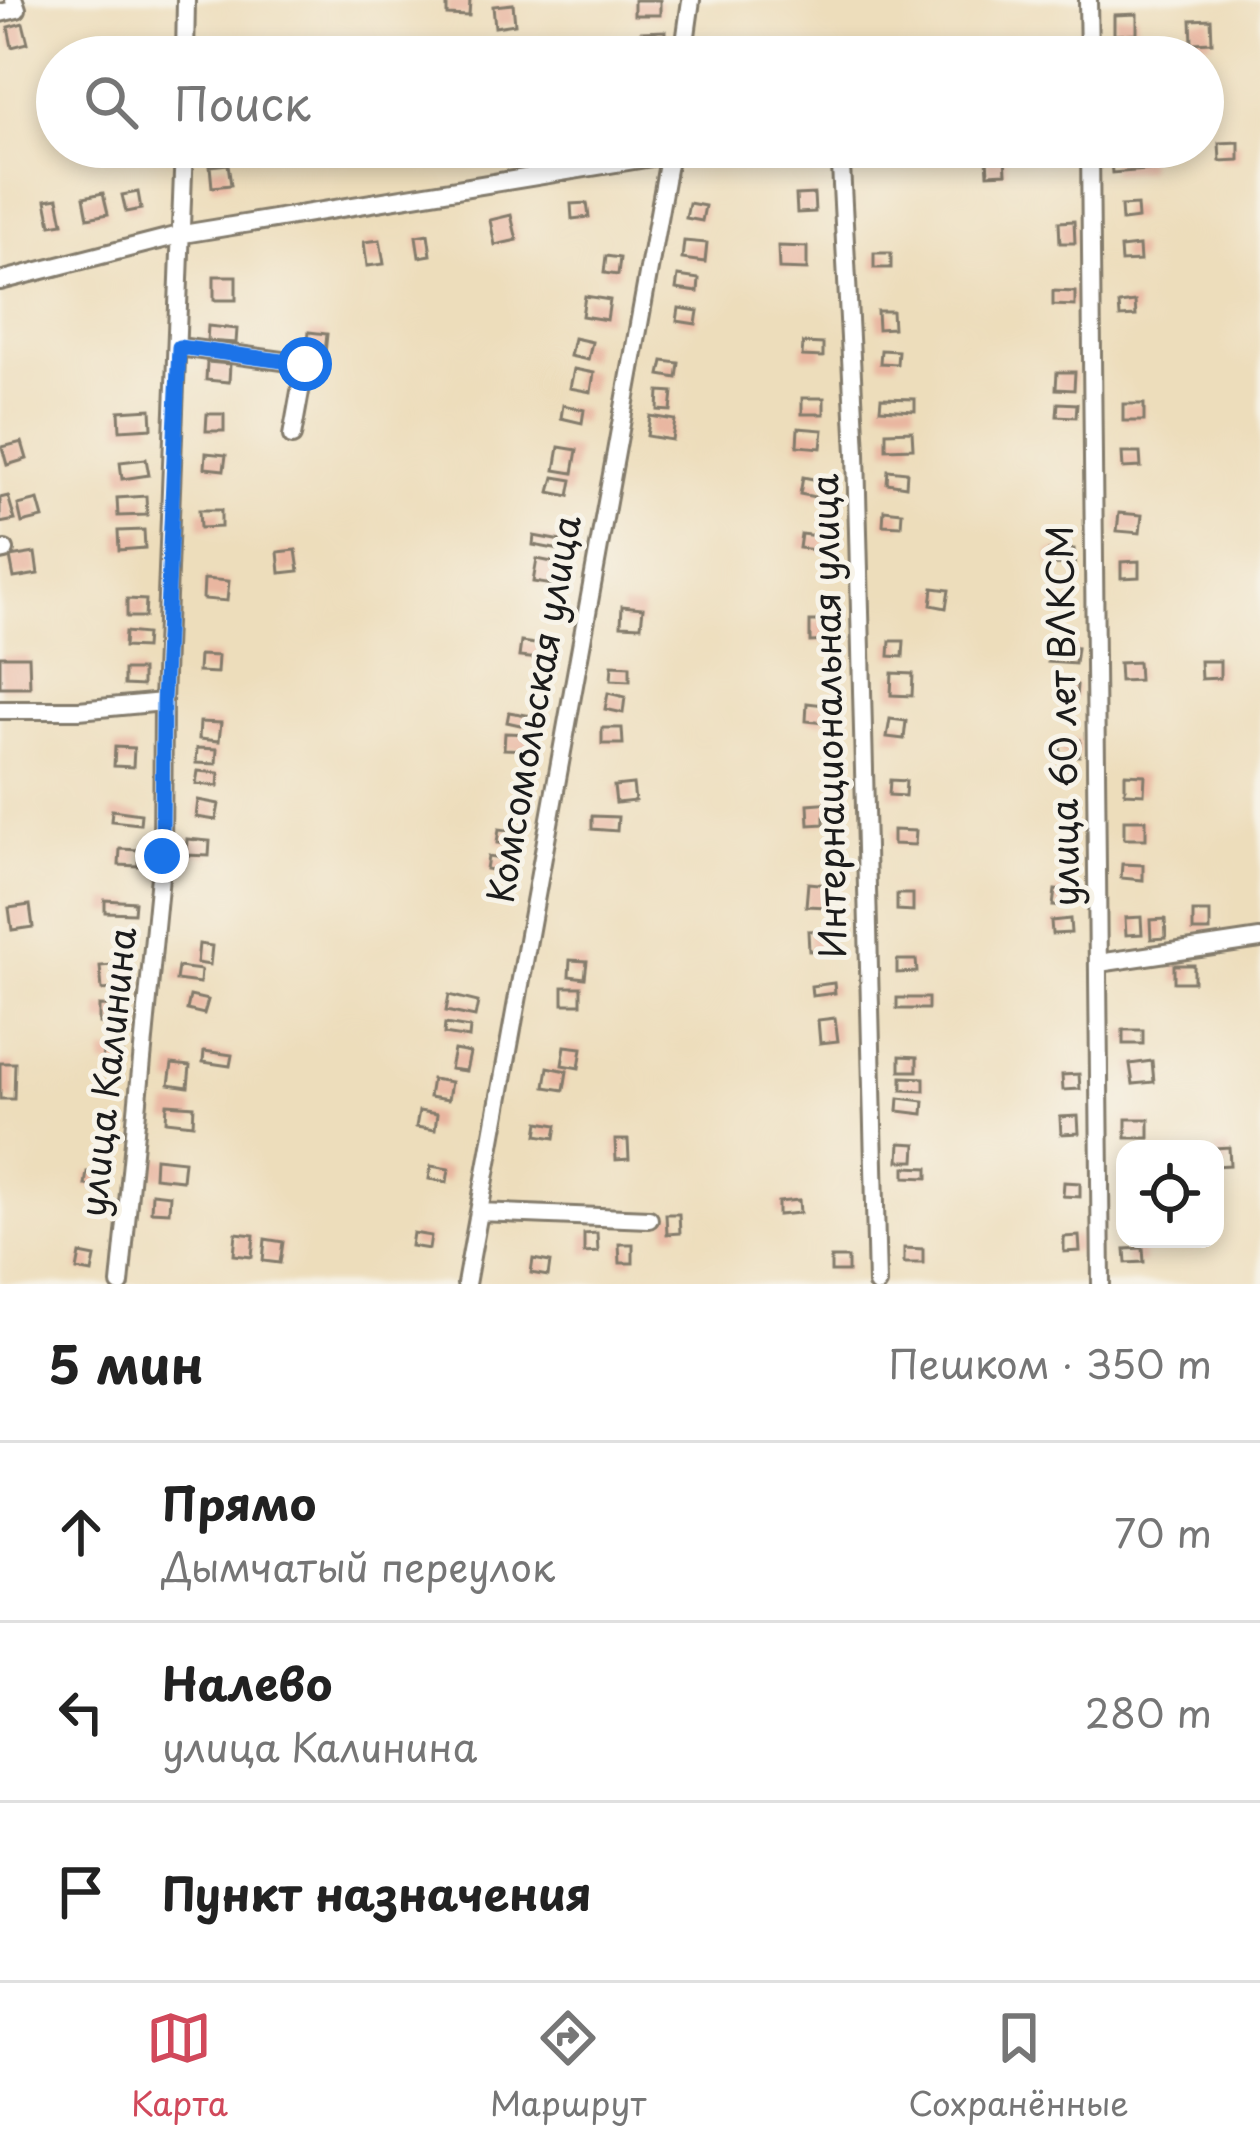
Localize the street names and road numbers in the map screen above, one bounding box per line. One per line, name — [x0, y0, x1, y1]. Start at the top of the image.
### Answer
street label: Интернациональная улица — [796, 473, 858, 959]
street label: Комсомольская улица — [471, 510, 593, 907]
street label: улица 60 лет ВЛКСМ — [1031, 525, 1091, 907]
street label: улица Калинина — [64, 924, 148, 1219]

